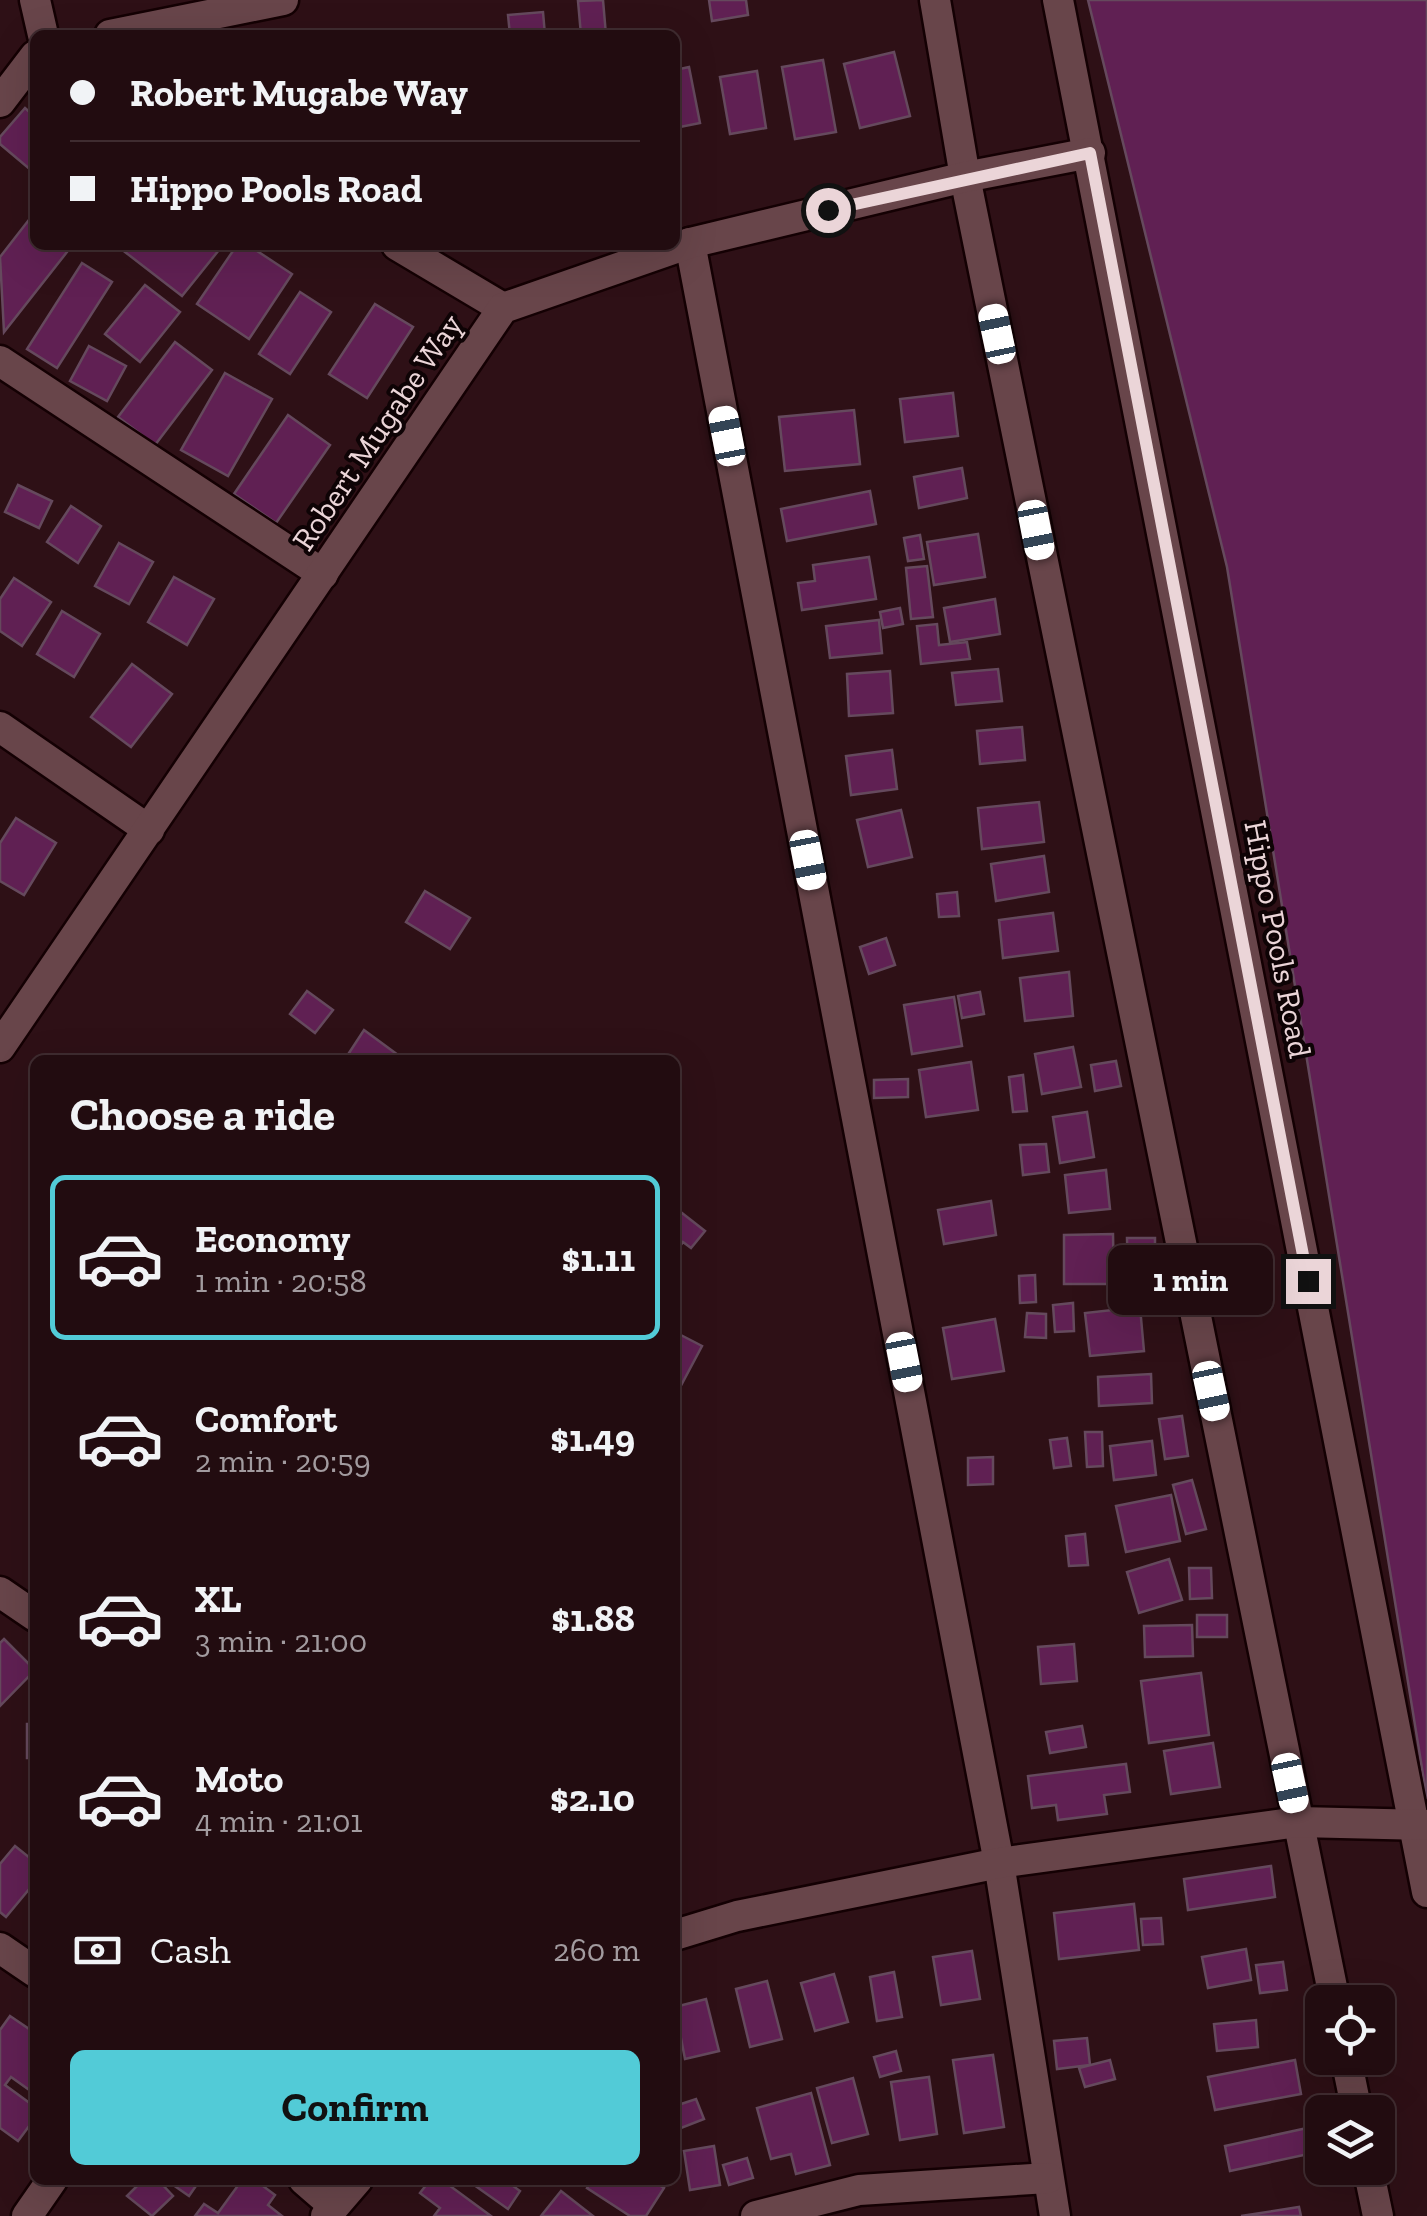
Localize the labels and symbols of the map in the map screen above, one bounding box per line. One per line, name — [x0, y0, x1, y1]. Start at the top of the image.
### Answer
route start — [806, 188, 851, 233]
car — [976, 302, 1018, 366]
street label: Robert Mugabe Way — [284, 306, 471, 557]
car — [707, 404, 747, 468]
car — [1016, 498, 1056, 562]
street label: Hippo Pools Road — [1236, 817, 1320, 1061]
car — [788, 828, 828, 892]
callout: 1 min — [1108, 1246, 1273, 1316]
route end — [1286, 1259, 1331, 1304]
car — [884, 1330, 924, 1394]
car — [1190, 1359, 1232, 1423]
car — [1269, 1751, 1311, 1815]

